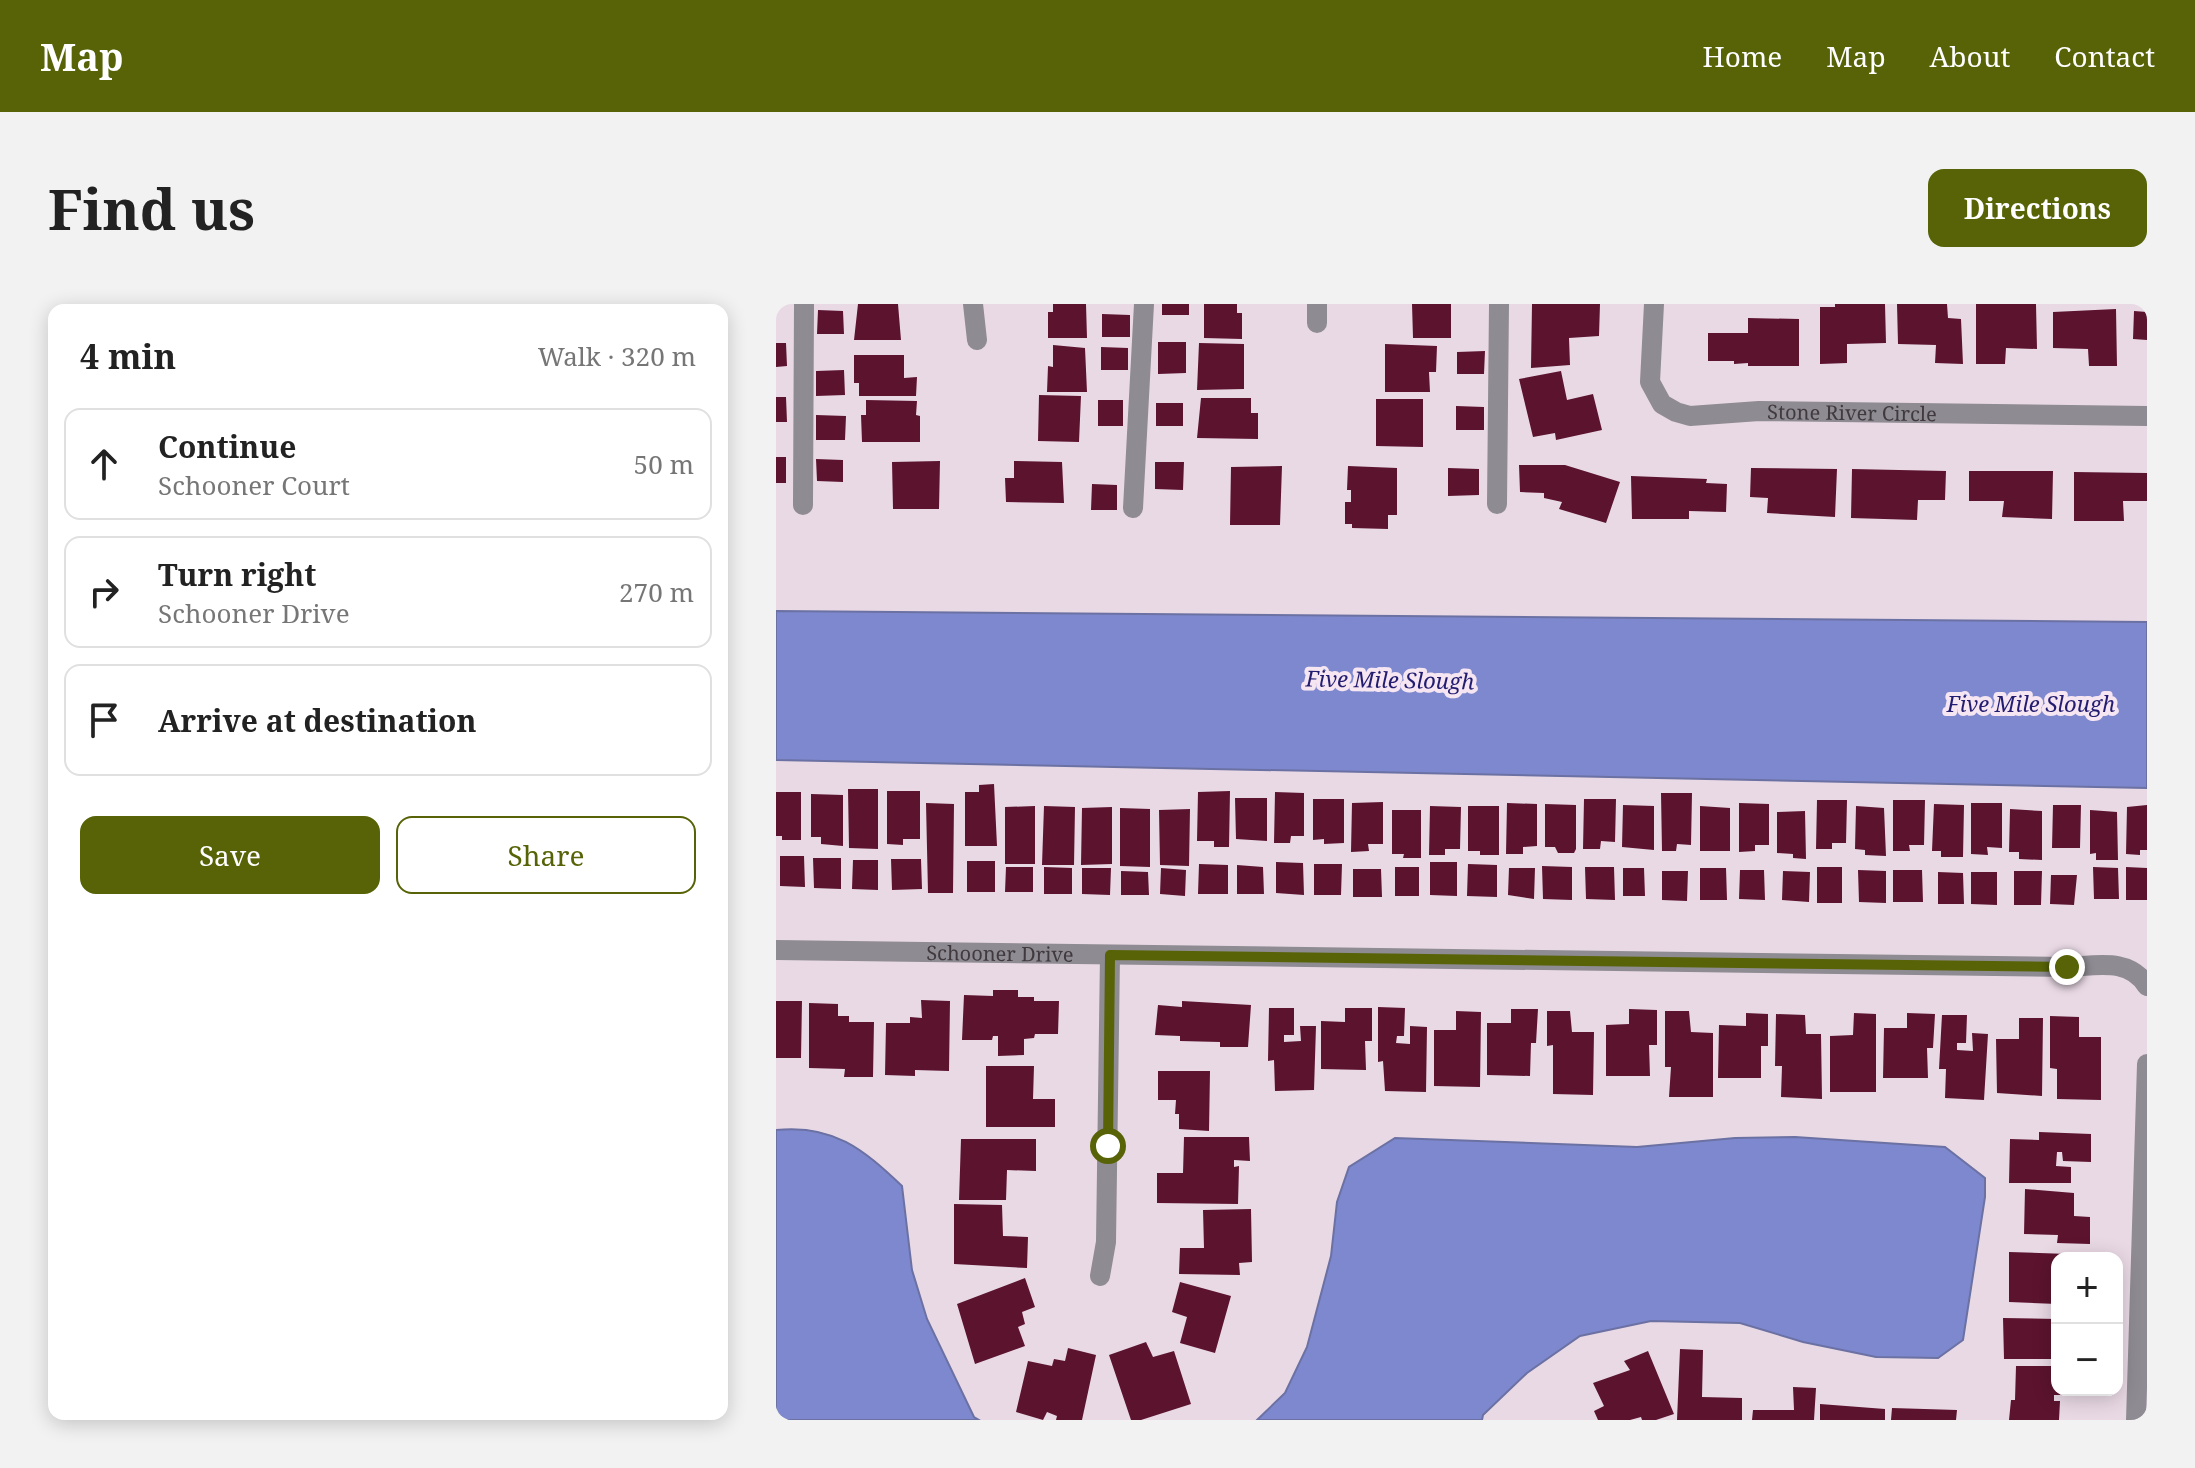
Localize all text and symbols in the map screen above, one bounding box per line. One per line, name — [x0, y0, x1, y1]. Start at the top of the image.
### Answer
text: Map — [40, 30, 124, 82]
text: Home — [1703, 37, 1782, 75]
text: Map — [1826, 37, 1886, 75]
text: About — [1930, 37, 2010, 75]
text: Contact — [2054, 37, 2155, 75]
button: Directions — [1928, 169, 2147, 247]
text: Find us — [48, 170, 255, 246]
text: 4 min — [80, 333, 176, 379]
text: Walk · 320 m — [538, 338, 696, 374]
street label: Stone River Circle — [1767, 398, 1937, 427]
text: Continue — [158, 426, 296, 467]
icon: ahead — [82, 442, 126, 486]
text: 50 m — [634, 446, 694, 482]
text: Schooner Court — [158, 467, 350, 503]
text: Turn right — [158, 554, 316, 595]
icon: right — [82, 570, 126, 614]
text: 270 m — [619, 574, 694, 610]
text: Schooner Drive — [158, 595, 350, 631]
water label: Five Mile Slough — [1304, 663, 1475, 695]
water label: Five Mile Slough — [1946, 688, 2115, 718]
icon: arrive — [82, 698, 126, 742]
text: Arrive at destination — [158, 700, 477, 741]
button: Save — [80, 816, 380, 894]
button: Share — [396, 816, 696, 894]
street label: Schooner Drive — [926, 938, 1074, 967]
route end — [2049, 949, 2085, 985]
route start — [1090, 1128, 1126, 1164]
map controls — [2051, 1252, 2123, 1396]
button: + — [2051, 1252, 2123, 1324]
button: − — [2051, 1324, 2123, 1396]

